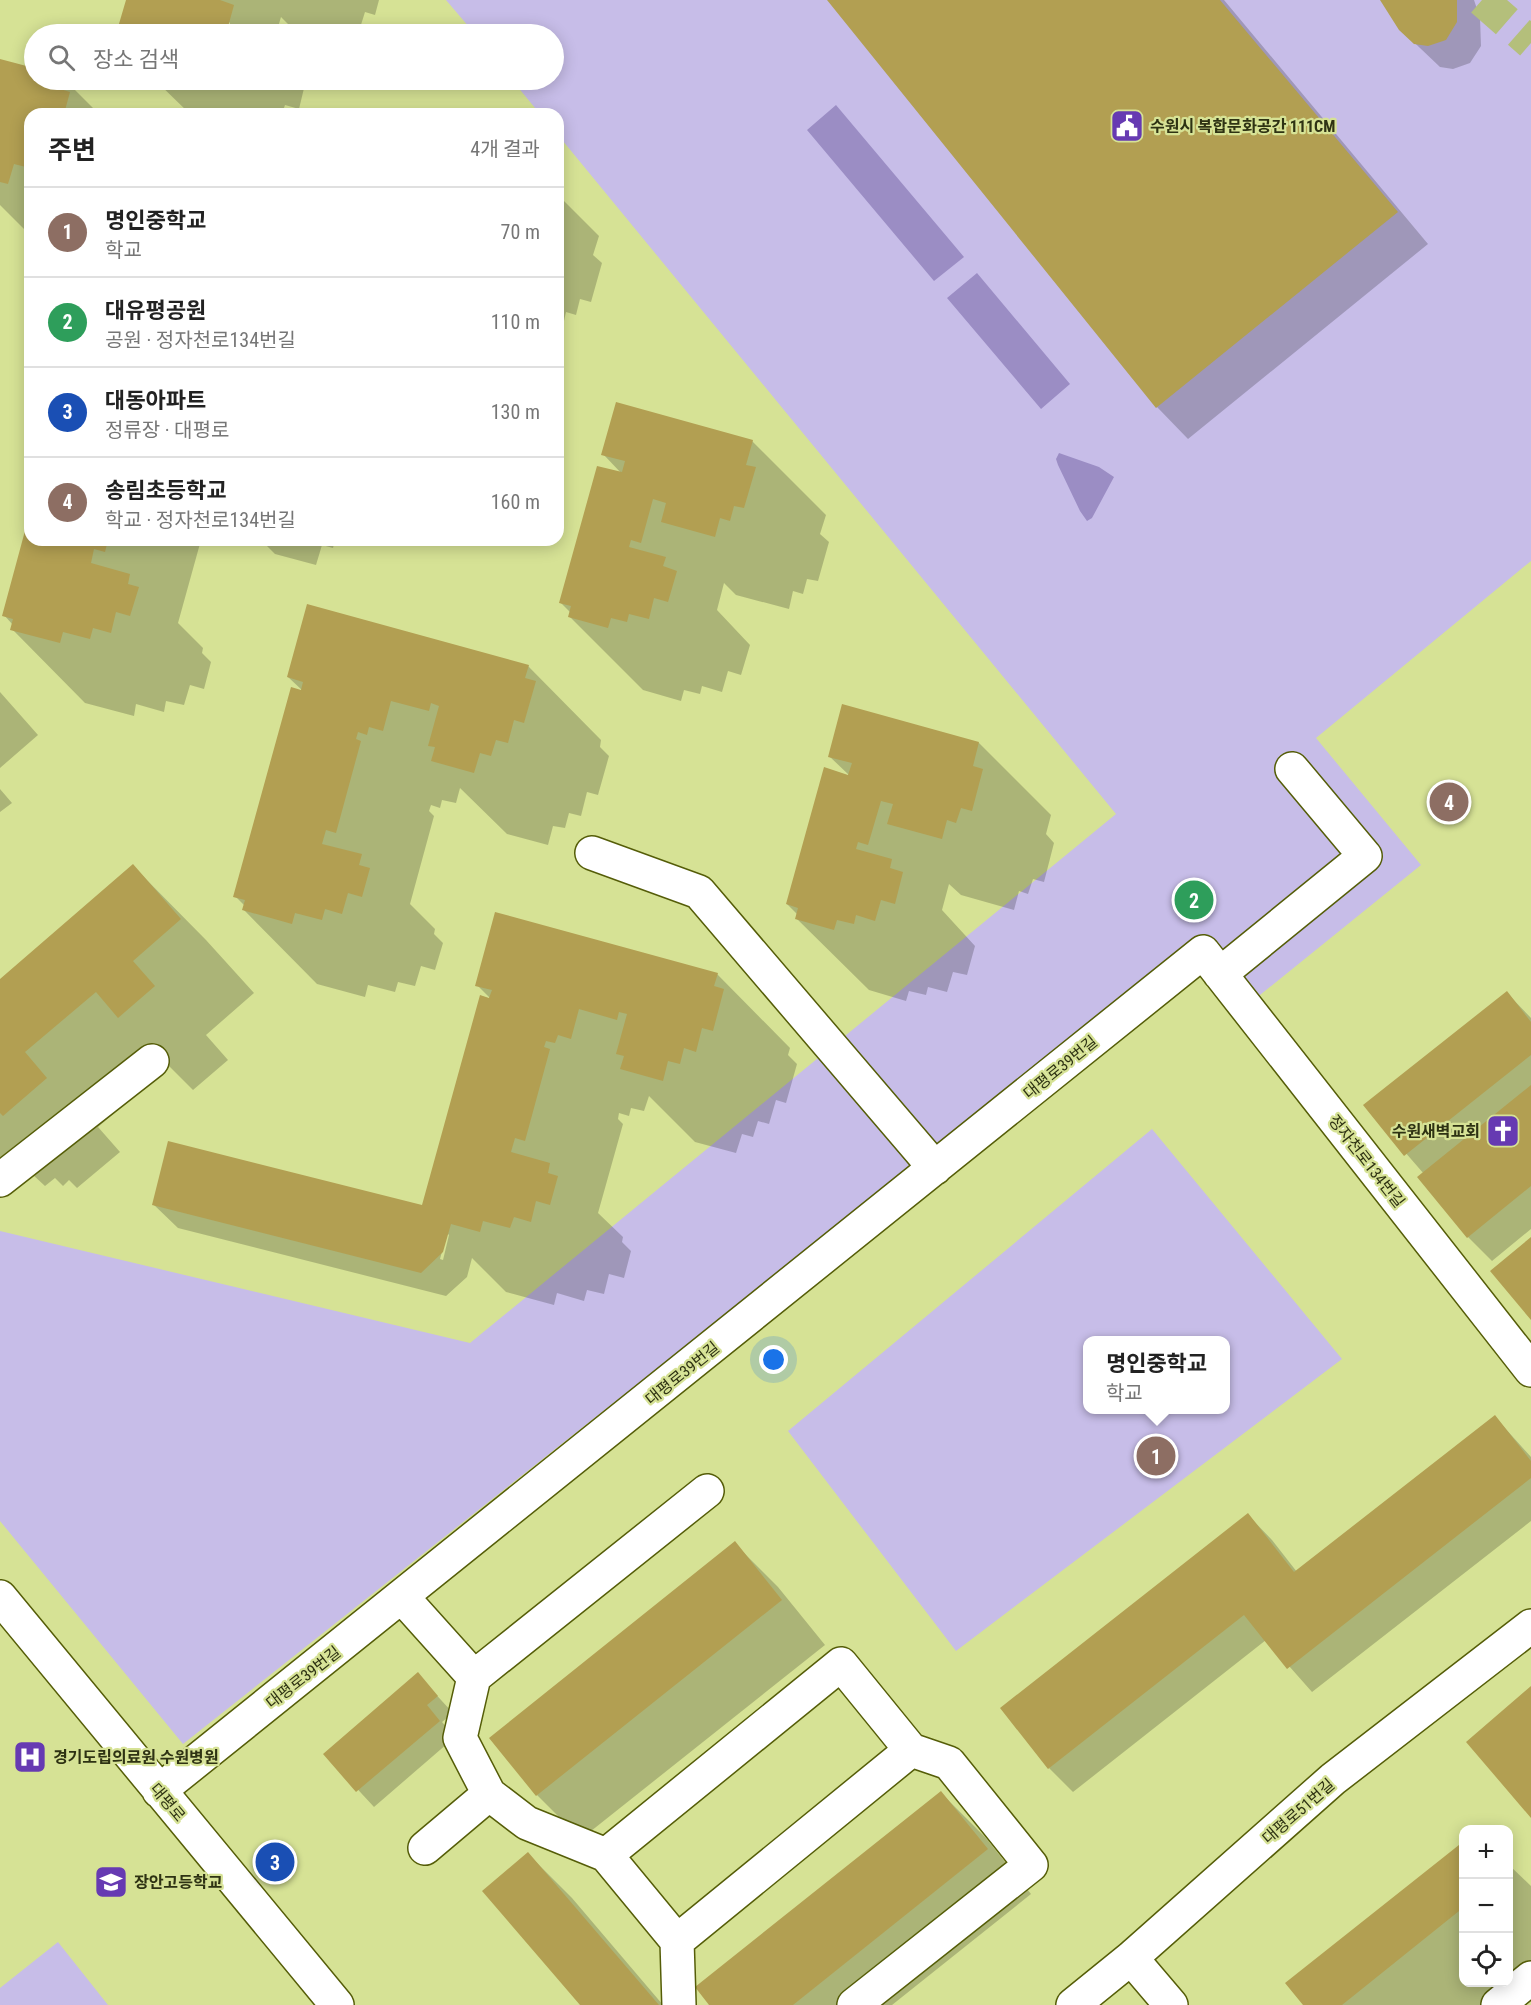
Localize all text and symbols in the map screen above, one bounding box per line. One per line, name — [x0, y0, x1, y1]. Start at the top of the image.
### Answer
search box — [24, 24, 564, 90]
icon: search — [45, 41, 78, 74]
text: 장소 검색 — [93, 47, 179, 72]
public building icon: 수원시 복합문화공간 111CM — [1109, 108, 1145, 144]
place label: 수원시 복합문화공간 111CM — [1150, 117, 1335, 136]
text: 주변 — [48, 135, 96, 165]
text: 4개 결과 — [470, 137, 540, 161]
text: 명인중학교 — [105, 208, 206, 233]
text: 1 — [62, 220, 73, 244]
text: 70 m — [501, 220, 540, 244]
text: 학교 — [105, 238, 142, 262]
text: 대유평공원 — [105, 298, 206, 323]
text: 2 — [62, 310, 73, 334]
text: 110 m — [491, 310, 540, 334]
text: 공원 · 정자천로134번길 — [105, 328, 296, 352]
text: 대동아파트 — [105, 388, 206, 413]
text: 3 — [62, 400, 73, 424]
text: 130 m — [491, 400, 540, 424]
text: 정류장 · 대평로 — [105, 418, 229, 442]
text: 송림초등학교 — [105, 478, 226, 503]
text: 4 — [62, 490, 73, 514]
text: 160 m — [491, 490, 540, 514]
text: 학교 · 정자천로134번길 — [105, 508, 296, 532]
pin: 4 — [1430, 780, 1468, 824]
pin: 2 — [1174, 878, 1214, 922]
street label: 대평로39번길 — [1020, 1032, 1101, 1103]
street label: 정자천로134번길 — [1325, 1111, 1409, 1211]
church icon: 수원새벽교회 — [1485, 1113, 1521, 1149]
place label: 수원새벽교회 — [1392, 1122, 1480, 1141]
popup — [1083, 1336, 1230, 1414]
street label: 대평로39번길 — [642, 1338, 723, 1409]
your location — [759, 1345, 788, 1374]
text: 명인중학교 — [1106, 1351, 1207, 1376]
text: 학교 — [1106, 1381, 1143, 1405]
pin: 1 — [1136, 1434, 1176, 1478]
street label: 대평로39번길 — [262, 1642, 344, 1712]
hospital icon: 경기도립의료원 수원병원 — [12, 1739, 48, 1775]
place label: 경기도립의료원 수원병원 — [53, 1748, 219, 1767]
street label: 대평로51번길 — [1258, 1775, 1338, 1848]
street label: 대평로 — [146, 1779, 189, 1826]
map controls — [1459, 1825, 1513, 1987]
button: + — [1459, 1825, 1513, 1879]
pin: 3 — [256, 1840, 294, 1884]
school or university icon: 장안고등학교 — [93, 1864, 129, 1900]
place label: 장안고등학교 — [134, 1873, 223, 1892]
button: − — [1459, 1879, 1513, 1933]
button: locate — [1459, 1933, 1513, 1987]

